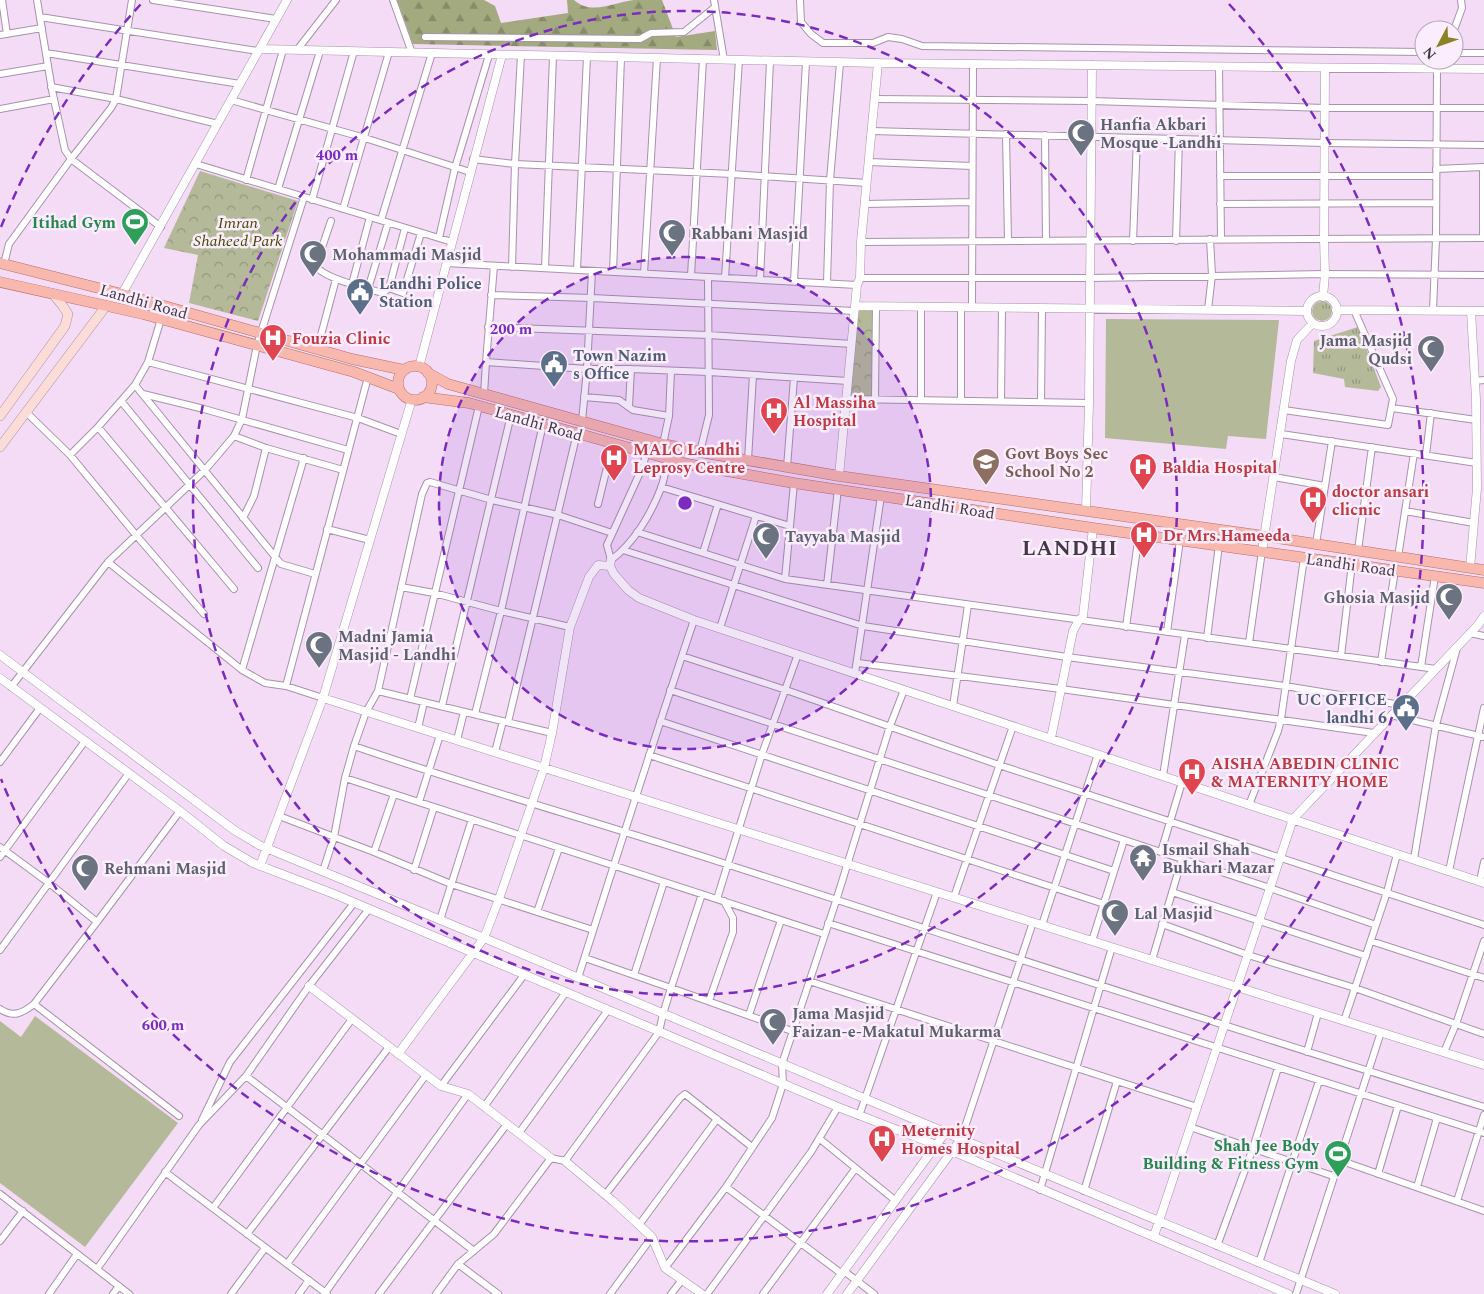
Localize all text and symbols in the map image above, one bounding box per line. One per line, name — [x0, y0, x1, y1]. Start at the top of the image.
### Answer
north arrow — [1414, 20, 1464, 70]
text: N — [1418, 42, 1441, 64]
place label: Hanfia Akbari Mosque -Landhi — [1100, 113, 1221, 155]
mosque icon: Hanfia Akbari Mosque -Landhi — [1066, 118, 1096, 157]
text: 400 m — [316, 144, 359, 167]
sports icon: Itihad Gym — [120, 207, 150, 246]
place label: Itihad Gym — [32, 211, 117, 235]
park label: Imran Shaheed Park — [194, 211, 283, 253]
mosque icon: Rabbani Masjid — [657, 218, 687, 257]
place label: Rabbani Masjid — [691, 222, 808, 246]
mosque icon: Mohammadi Masjid — [298, 239, 328, 278]
place label: Mohammadi Masjid — [332, 243, 482, 267]
place label: Landhi Police Station — [379, 272, 482, 314]
public building icon: Landhi Police Station — [345, 277, 375, 316]
street label: Landhi Road — [97, 278, 191, 326]
text: 200 m — [490, 318, 533, 341]
hospital icon: Fouzia Clinic — [258, 323, 288, 362]
place label: Fouzia Clinic — [292, 327, 391, 351]
place label: Jama Masjid Qudsi — [1319, 329, 1412, 371]
mosque icon: Jama Masjid Qudsi — [1416, 334, 1446, 373]
place label: Town Nazim s Office — [573, 344, 667, 386]
public building icon: Town Nazim s Office — [539, 349, 569, 388]
place label: Al Massiha Hospital — [793, 391, 877, 433]
hospital icon: Al Massiha Hospital — [759, 396, 789, 435]
street label: Landhi Road — [492, 400, 586, 448]
place label: MALC Landhi Leprosy Centre — [633, 438, 745, 480]
place label: Govt Boys Sec School No 2 — [1005, 442, 1109, 484]
hospital icon: MALC Landhi Leprosy Centre — [599, 443, 629, 482]
school or university icon: Govt Boys Sec School No 2 — [971, 447, 1001, 486]
hospital icon: Baldia Hospital — [1128, 452, 1158, 491]
place label: Baldia Hospital — [1162, 456, 1277, 480]
place label: doctor ansari clicnic — [1332, 480, 1429, 522]
hospital icon: doctor ansari clicnic — [1298, 485, 1328, 524]
street label: Landhi Road — [903, 488, 996, 526]
centre of rings — [676, 494, 694, 512]
hospital icon: Dr Mrs.Hameeda — [1129, 520, 1159, 559]
mosque icon: Tayyaba Masjid — [751, 521, 781, 560]
place label: Dr Mrs.Hameeda — [1163, 524, 1291, 548]
place label: Tayyaba Masjid — [785, 525, 900, 549]
district label: LANDHI — [1022, 533, 1118, 565]
street label: Landhi Road — [1304, 547, 1397, 583]
mosque icon: Ghosia Masjid — [1434, 582, 1464, 621]
place label: Ghosia Masjid — [1324, 586, 1430, 610]
place label: Madni Jamia Masjid - Landhi — [338, 625, 456, 667]
mosque icon: Madni Jamia Masjid - Landhi — [304, 630, 334, 669]
place label: UC OFFICE landhi 6 — [1297, 688, 1387, 730]
public building icon: UC OFFICE landhi 6 — [1391, 693, 1421, 732]
place label: AISHA ABEDIN CLINIC & MATERNITY HOME — [1211, 752, 1399, 794]
hospital icon: AISHA ABEDIN CLINIC & MATERNITY HOME — [1177, 757, 1207, 796]
place label: Ismail Shah Bukhari Mazar — [1162, 838, 1274, 880]
temple icon: Ismail Shah Bukhari Mazar — [1128, 843, 1158, 882]
mosque icon: Rehmani Masjid — [70, 853, 100, 892]
place label: Rehmani Masjid — [104, 857, 226, 881]
mosque icon: Lal Masjid — [1100, 898, 1130, 937]
place label: Lal Masjid — [1134, 902, 1213, 926]
place label: Jama Masjid Faizan-e-Makatul Mukarma — [792, 1002, 1002, 1044]
mosque icon: Jama Masjid Faizan-e-Makatul Mukarma — [758, 1007, 788, 1046]
text: 600 m — [142, 1014, 185, 1037]
place label: Meternity Homes Hospital — [901, 1119, 1020, 1161]
hospital icon: Meternity Homes Hospital — [867, 1124, 897, 1163]
place label: Shah Jee Body Building & Fitness Gym — [1142, 1134, 1320, 1176]
sports icon: Shah Jee Body Building & Fitness Gym — [1323, 1139, 1353, 1178]

